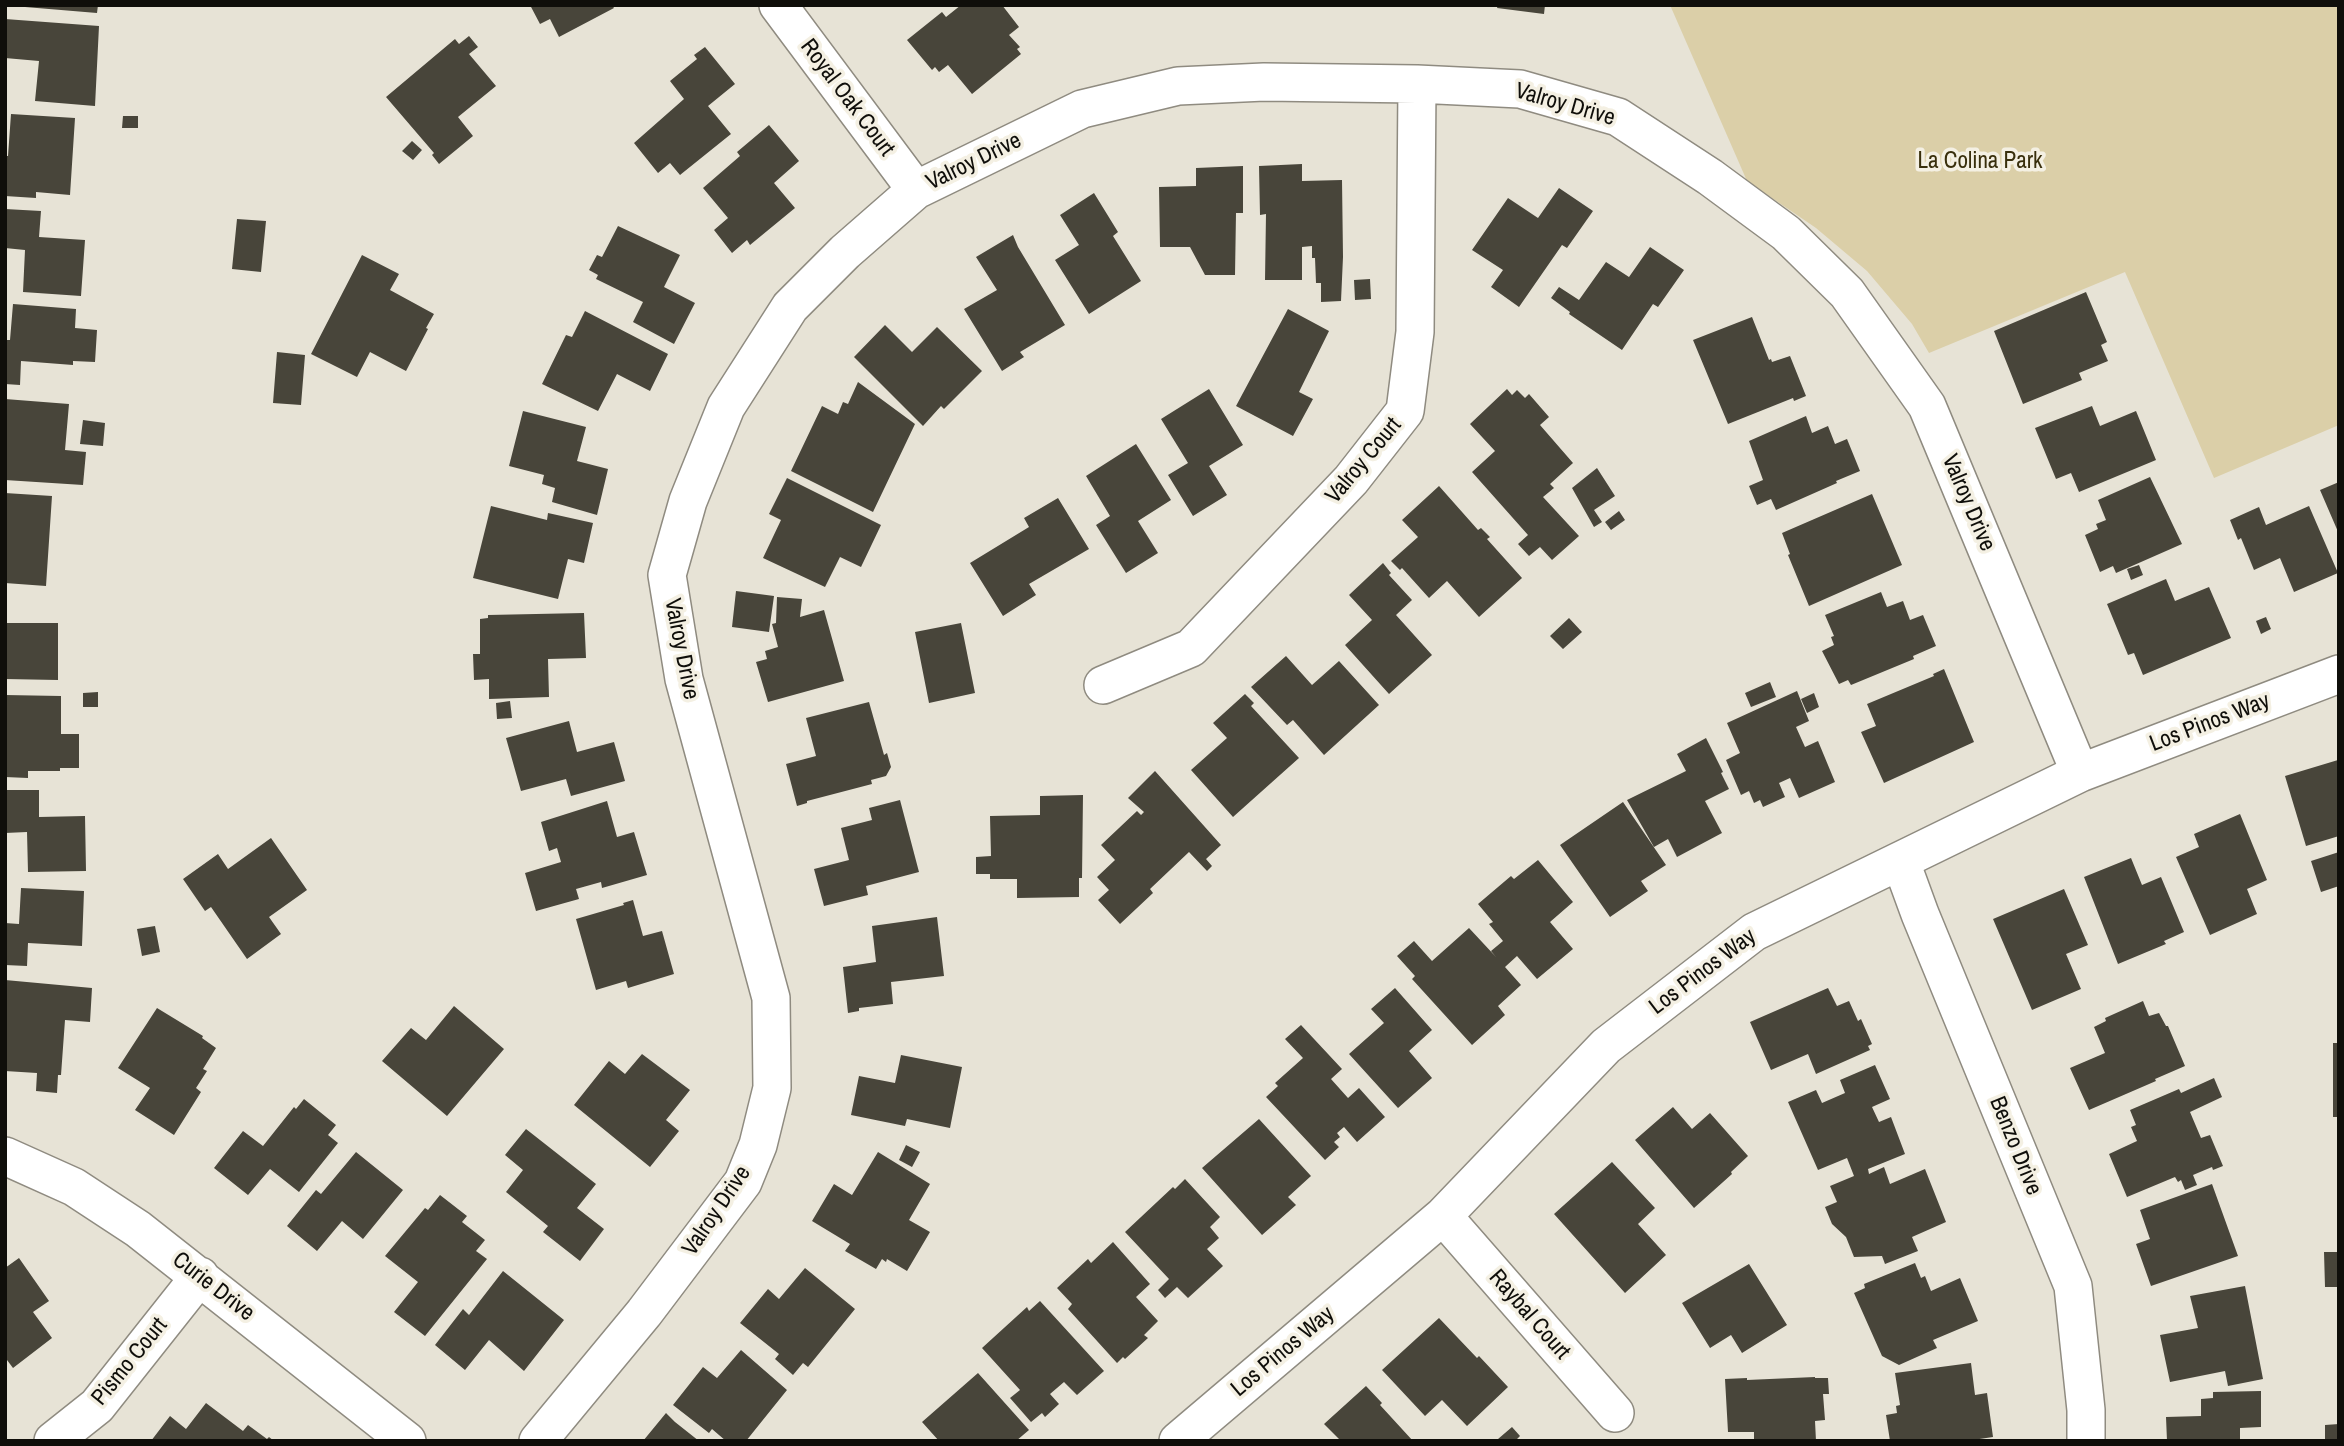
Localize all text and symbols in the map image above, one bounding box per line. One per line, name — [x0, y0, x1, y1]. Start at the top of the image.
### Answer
street label: Royal Oak Court — [794, 34, 900, 162]
street label: Valroy Drive — [1512, 78, 1618, 132]
street label: Valroy Drive — [922, 127, 1026, 197]
park label: La Colina Park — [1918, 148, 2042, 176]
street label: Valroy Court — [1320, 413, 1408, 509]
street label: Valroy Drive — [1935, 450, 2001, 556]
street label: Valroy Drive — [658, 596, 704, 702]
street label: Los Pinos Way — [2146, 688, 2274, 758]
street label: Los Pinos Way — [1644, 923, 1762, 1021]
street label: Benzo Drive — [1983, 1093, 2047, 1199]
street label: Valroy Drive — [677, 1161, 757, 1261]
street label: Curie Drive — [167, 1246, 259, 1328]
street label: Raybal Court — [1482, 1264, 1576, 1366]
street label: Los Pinos Way — [1226, 1301, 1340, 1403]
street label: Pismo Court — [86, 1313, 174, 1411]

